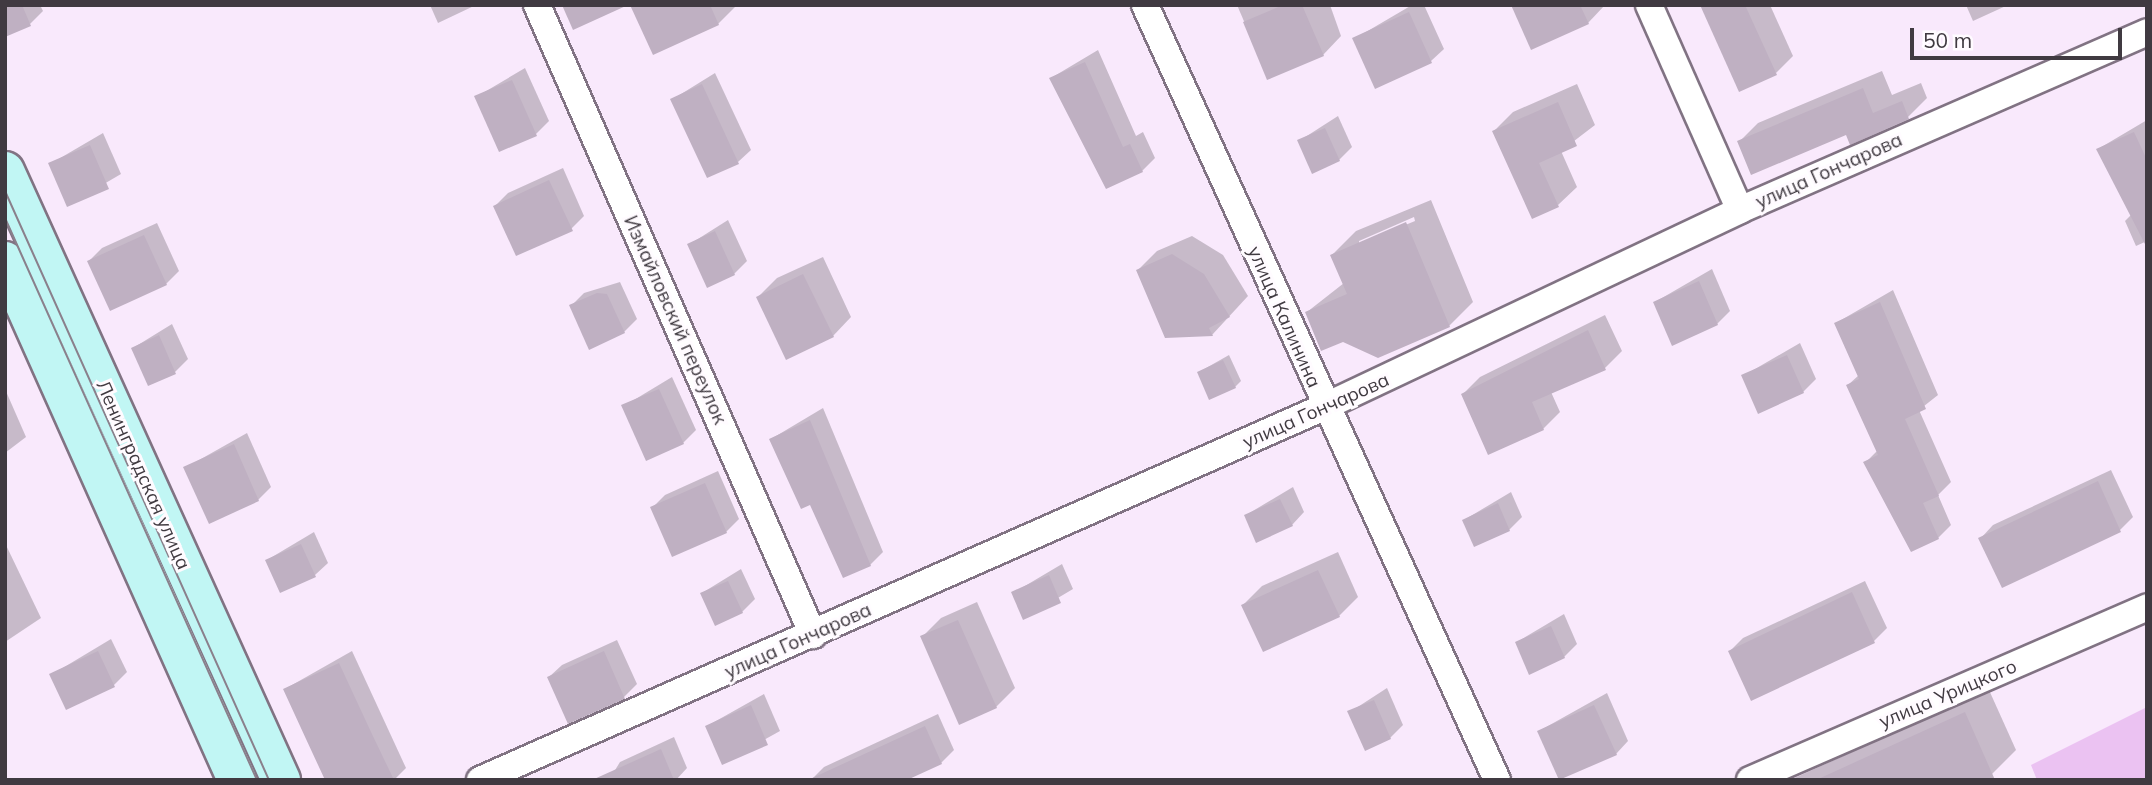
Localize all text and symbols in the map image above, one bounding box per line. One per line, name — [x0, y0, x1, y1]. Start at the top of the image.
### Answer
scale bar — [1914, 14, 2126, 58]
text: 50 m — [1923, 27, 1972, 53]
street label: улица Гончарова — [1752, 128, 1906, 214]
street label: Измайловский переулок — [619, 212, 731, 428]
street label: улица Калинина — [1243, 243, 1325, 391]
street label: улица Гончарова — [1239, 368, 1393, 454]
street label: Ленинградская улица — [91, 377, 195, 573]
street label: улица Гончарова — [721, 598, 875, 684]
street label: улица Урицкого — [1876, 655, 2020, 733]

